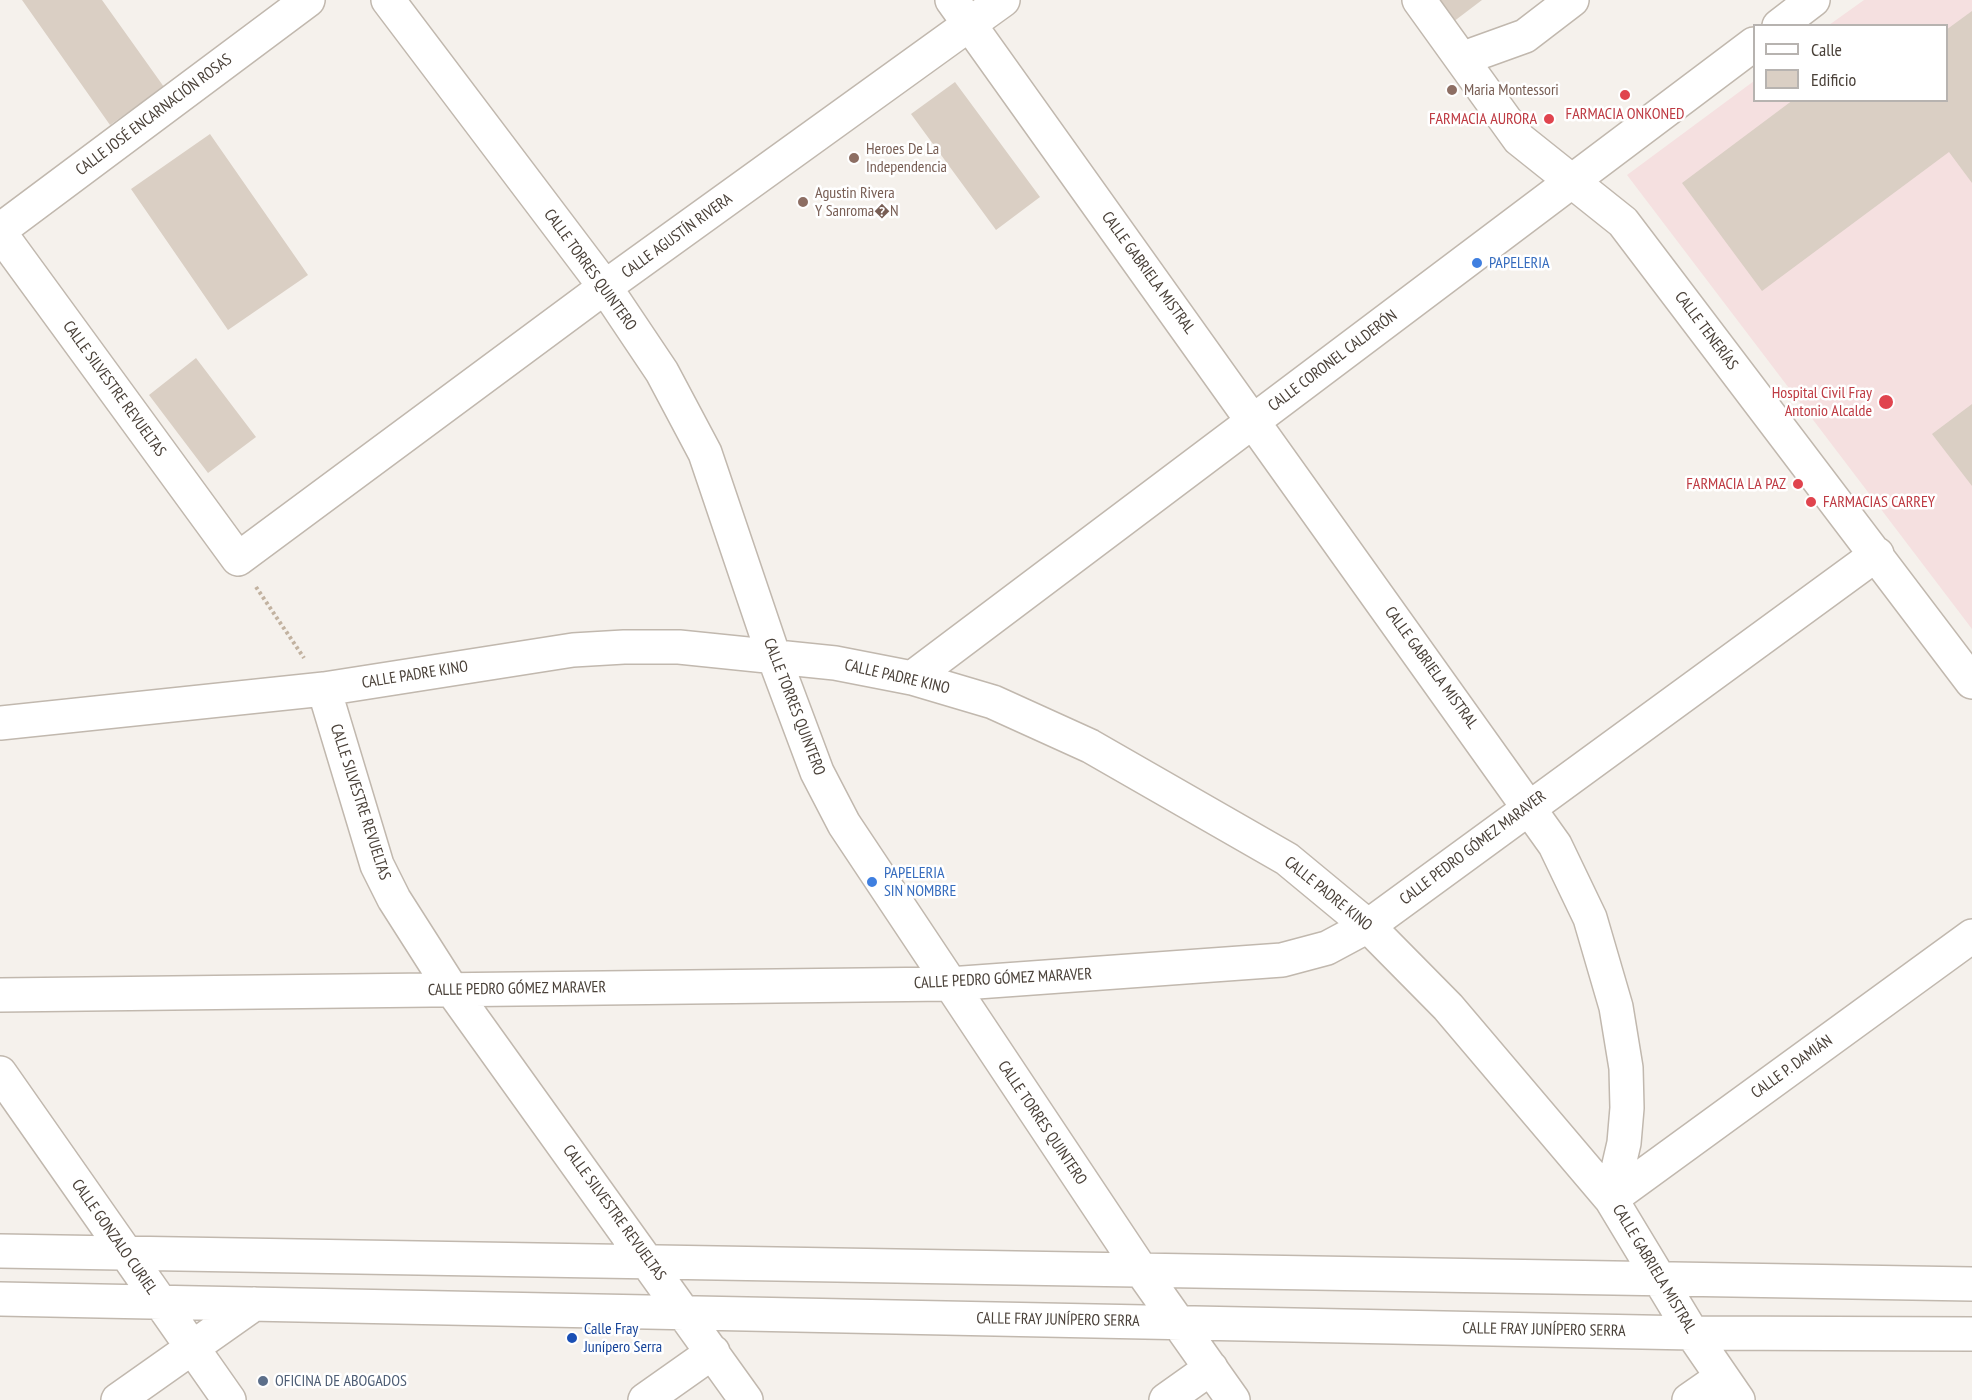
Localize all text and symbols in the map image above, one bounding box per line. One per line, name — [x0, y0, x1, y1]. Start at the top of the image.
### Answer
legend — [1753, 24, 1948, 102]
text: Calle — [1811, 38, 1842, 61]
street label: CALLE JOSÉ ENCARNACIÓN ROSAS — [72, 50, 236, 180]
text: Edificio — [1811, 68, 1856, 91]
place label: Maria Montessori — [1464, 80, 1559, 100]
marker: Maria Montessori — [1445, 83, 1459, 97]
marker: FARMACIA ONKONED — [1618, 88, 1632, 102]
place label: FARMACIA ONKONED — [1566, 104, 1684, 124]
place label: FARMACIA AURORA — [1429, 109, 1537, 129]
marker: FARMACIA AURORA — [1542, 112, 1556, 126]
place label: Heroes De La Independencia — [866, 139, 947, 177]
marker: Heroes De La Independencia — [847, 151, 861, 165]
place label: Agustin Rivera Y Sanroma�N — [815, 183, 899, 221]
street label: CALLE AGUSTÍN RIVERA — [618, 190, 736, 282]
marker: Agustin Rivera Y Sanroma�N — [796, 195, 810, 209]
street label: CALLE TORRES QUINTERO — [540, 206, 640, 334]
street label: CALLE GABRIELA MISTRAL — [1097, 208, 1199, 338]
place label: PAPELERIA — [1489, 253, 1549, 273]
marker: PAPELERIA — [1470, 256, 1484, 270]
street label: CALLE TENERÍAS — [1670, 288, 1742, 374]
street label: CALLE CORONEL CALDERÓN — [1265, 306, 1401, 416]
street label: CALLE SILVESTRE REVUELTAS — [58, 317, 170, 461]
place label: Hospital Civil Fray Antonio Alcalde — [1772, 383, 1872, 421]
marker: Hospital Civil Fray Antonio Alcalde — [1877, 393, 1895, 411]
place label: FARMACIA LA PAZ — [1686, 474, 1786, 494]
marker: FARMACIA LA PAZ — [1791, 477, 1805, 491]
place label: FARMACIAS CARREY — [1823, 492, 1935, 512]
marker: FARMACIAS CARREY — [1804, 495, 1818, 509]
street label: CALLE GABRIELA MISTRAL — [1380, 603, 1482, 733]
street label: CALLE TORRES QUINTERO — [759, 636, 829, 778]
street label: CALLE PADRE KINO — [843, 656, 951, 698]
street label: CALLE PADRE KINO — [361, 657, 469, 693]
street label: CALLE SILVESTRE REVUELTAS — [326, 722, 394, 882]
street label: CALLE PEDRO GÓMEZ MARAVER — [1396, 787, 1550, 909]
street label: CALLE PADRE KINO — [1280, 853, 1376, 935]
place label: PAPELERIA SIN NOMBRE — [884, 863, 956, 901]
marker: PAPELERIA SIN NOMBRE — [865, 875, 879, 889]
street label: CALLE PEDRO GÓMEZ MARAVER — [914, 965, 1092, 993]
street label: CALLE PEDRO GÓMEZ MARAVER — [428, 978, 606, 1000]
street label: CALLE P. DAMIÁN — [1748, 1031, 1836, 1103]
street label: CALLE TORRES QUINTERO — [993, 1057, 1091, 1189]
street label: CALLE SILVESTRE REVUELTAS — [558, 1141, 670, 1285]
street label: CALLE GONZALO CURIEL — [67, 1176, 161, 1298]
street label: CALLE GABRIELA MISTRAL — [1608, 1201, 1700, 1337]
street label: CALLE FRAY JUNÍPERO SERRA — [976, 1309, 1140, 1331]
place label: Calle Fray Junípero Serra — [584, 1319, 662, 1357]
street label: CALLE FRAY JUNÍPERO SERRA — [1462, 1319, 1626, 1341]
marker: Calle Fray Junípero Serra — [565, 1331, 579, 1345]
place label: OFICINA DE ABOGADOS — [275, 1371, 407, 1391]
marker: OFICINA DE ABOGADOS — [256, 1374, 270, 1388]

